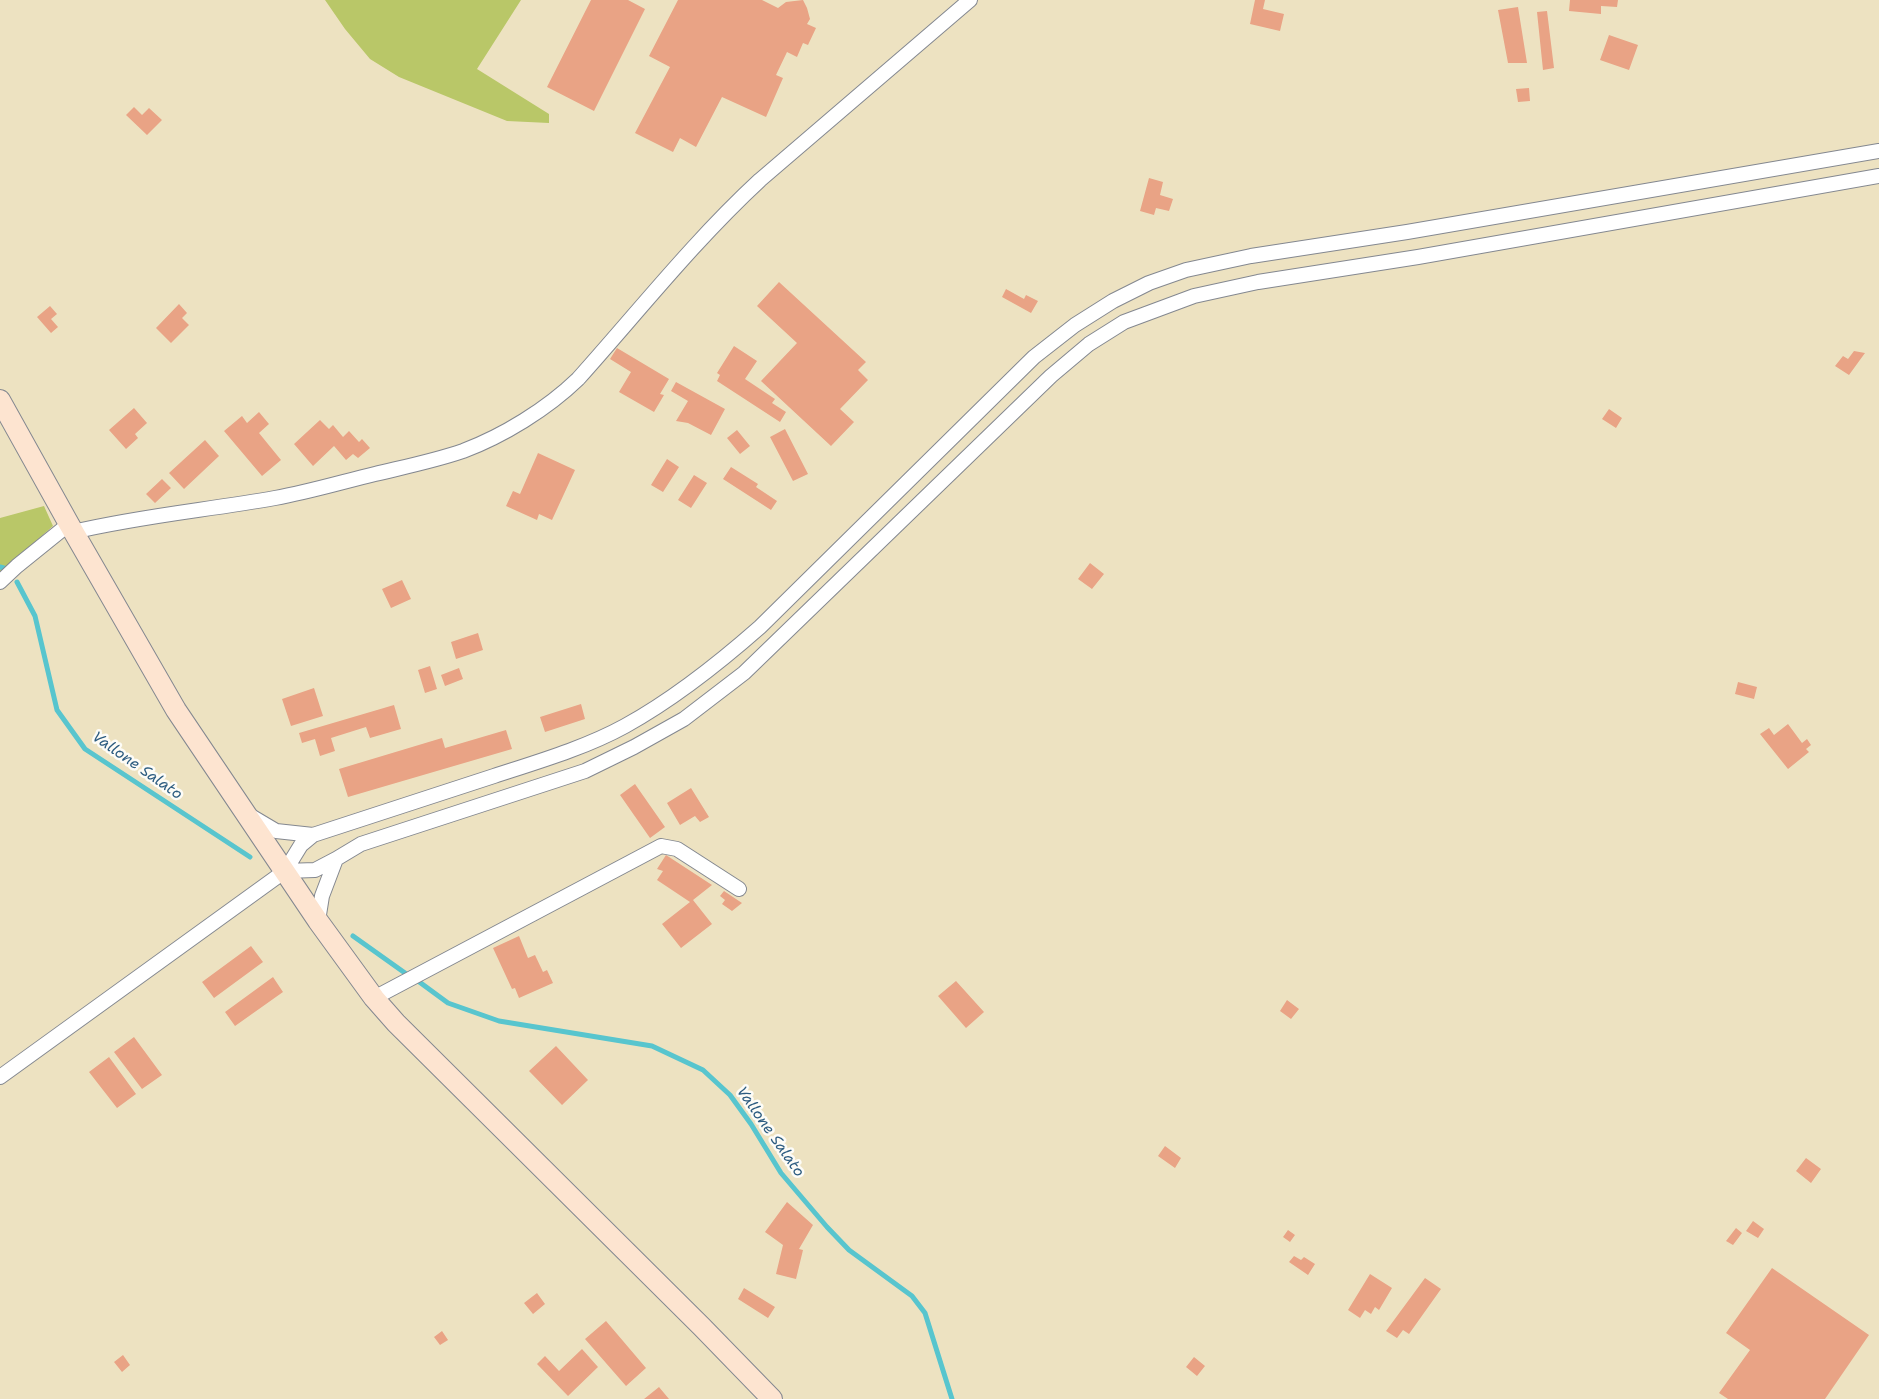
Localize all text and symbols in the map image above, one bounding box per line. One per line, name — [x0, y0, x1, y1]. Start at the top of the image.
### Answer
water label: Vallone Salato — [88, 728, 186, 804]
water label: Vallone Salato — [732, 1083, 808, 1181]

